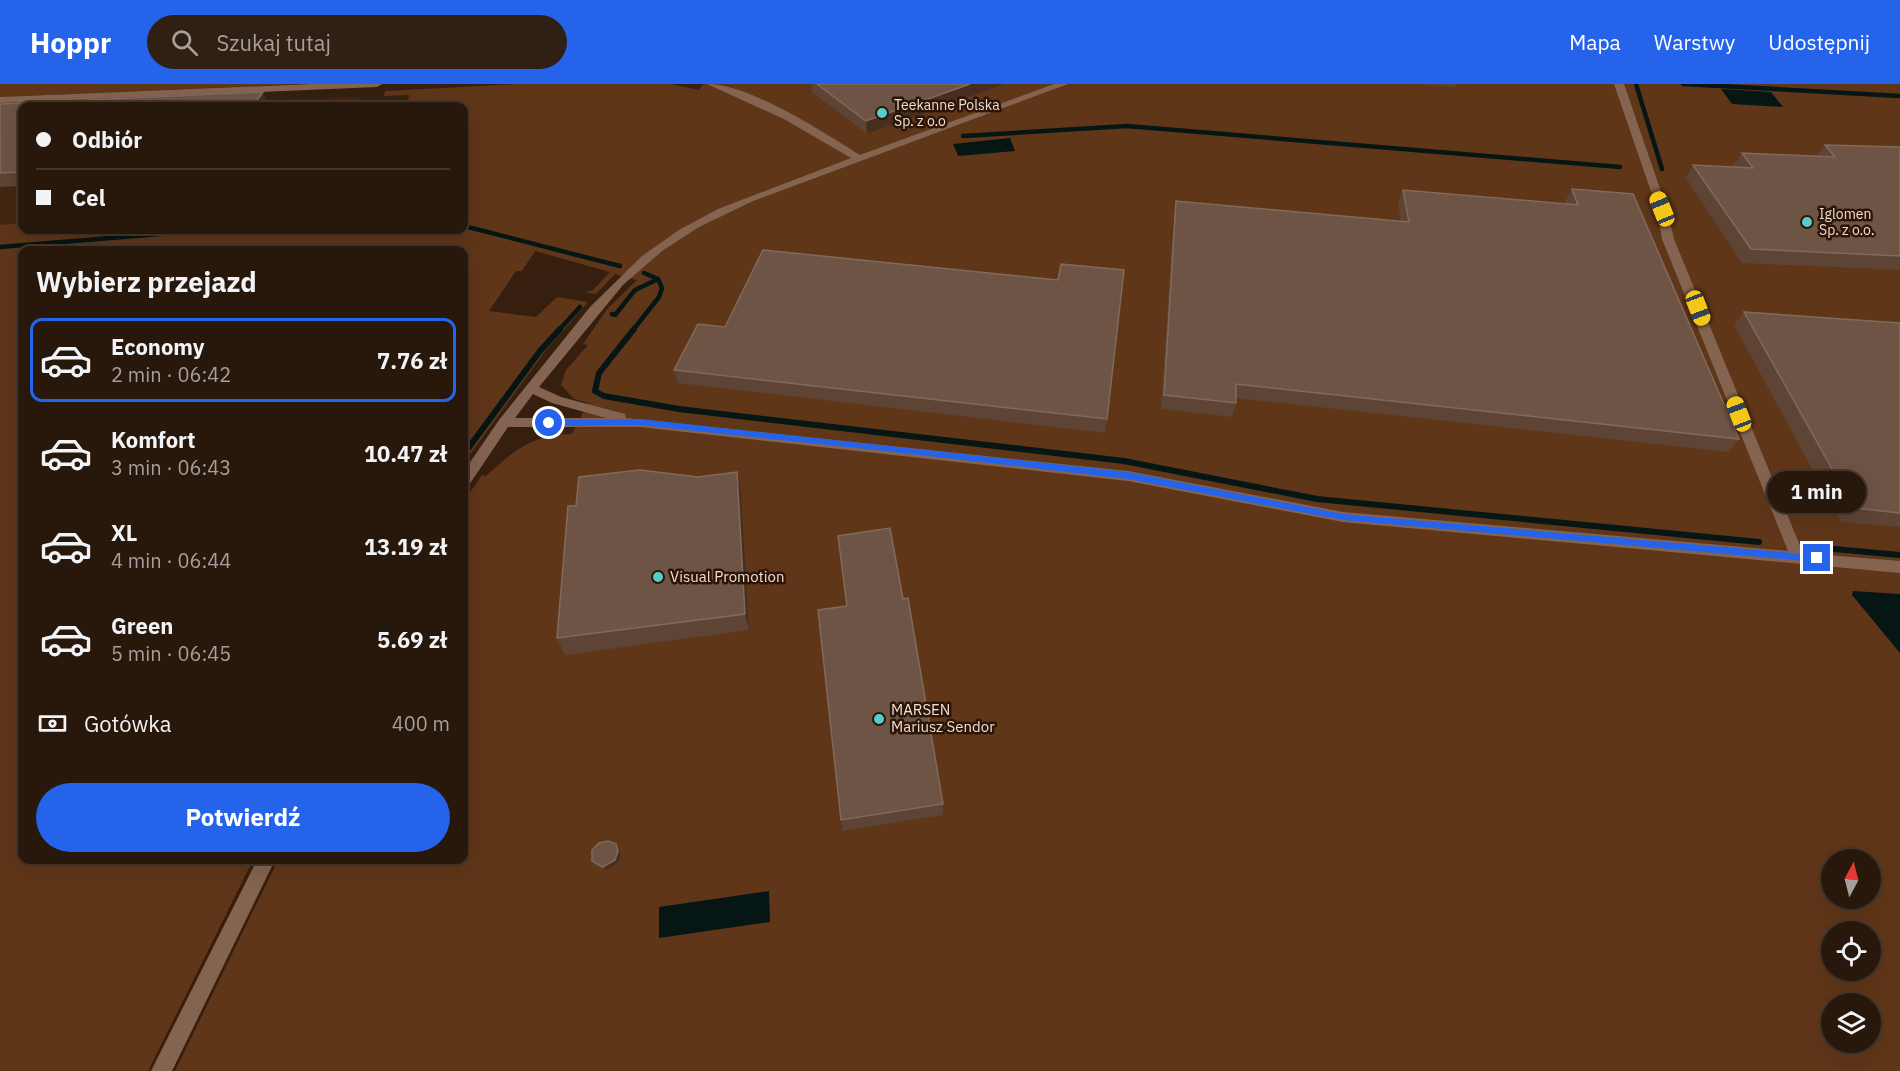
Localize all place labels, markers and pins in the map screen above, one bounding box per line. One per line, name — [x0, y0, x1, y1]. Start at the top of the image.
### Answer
place label: Teekanne Polska Sp. z o.o — [894, 96, 1000, 130]
marker: Teekanne Polska Sp. z o.o — [875, 106, 889, 120]
place label: Iglomen Sp. z o.o. — [1819, 205, 1874, 239]
marker: Iglomen Sp. z o.o. — [1800, 215, 1814, 229]
place label: Visual Promotion — [670, 567, 785, 586]
marker: Visual Promotion — [651, 570, 665, 584]
place label: MARSEN Mariusz Sendor — [891, 700, 995, 736]
marker: MARSEN Mariusz Sendor — [872, 712, 886, 726]

